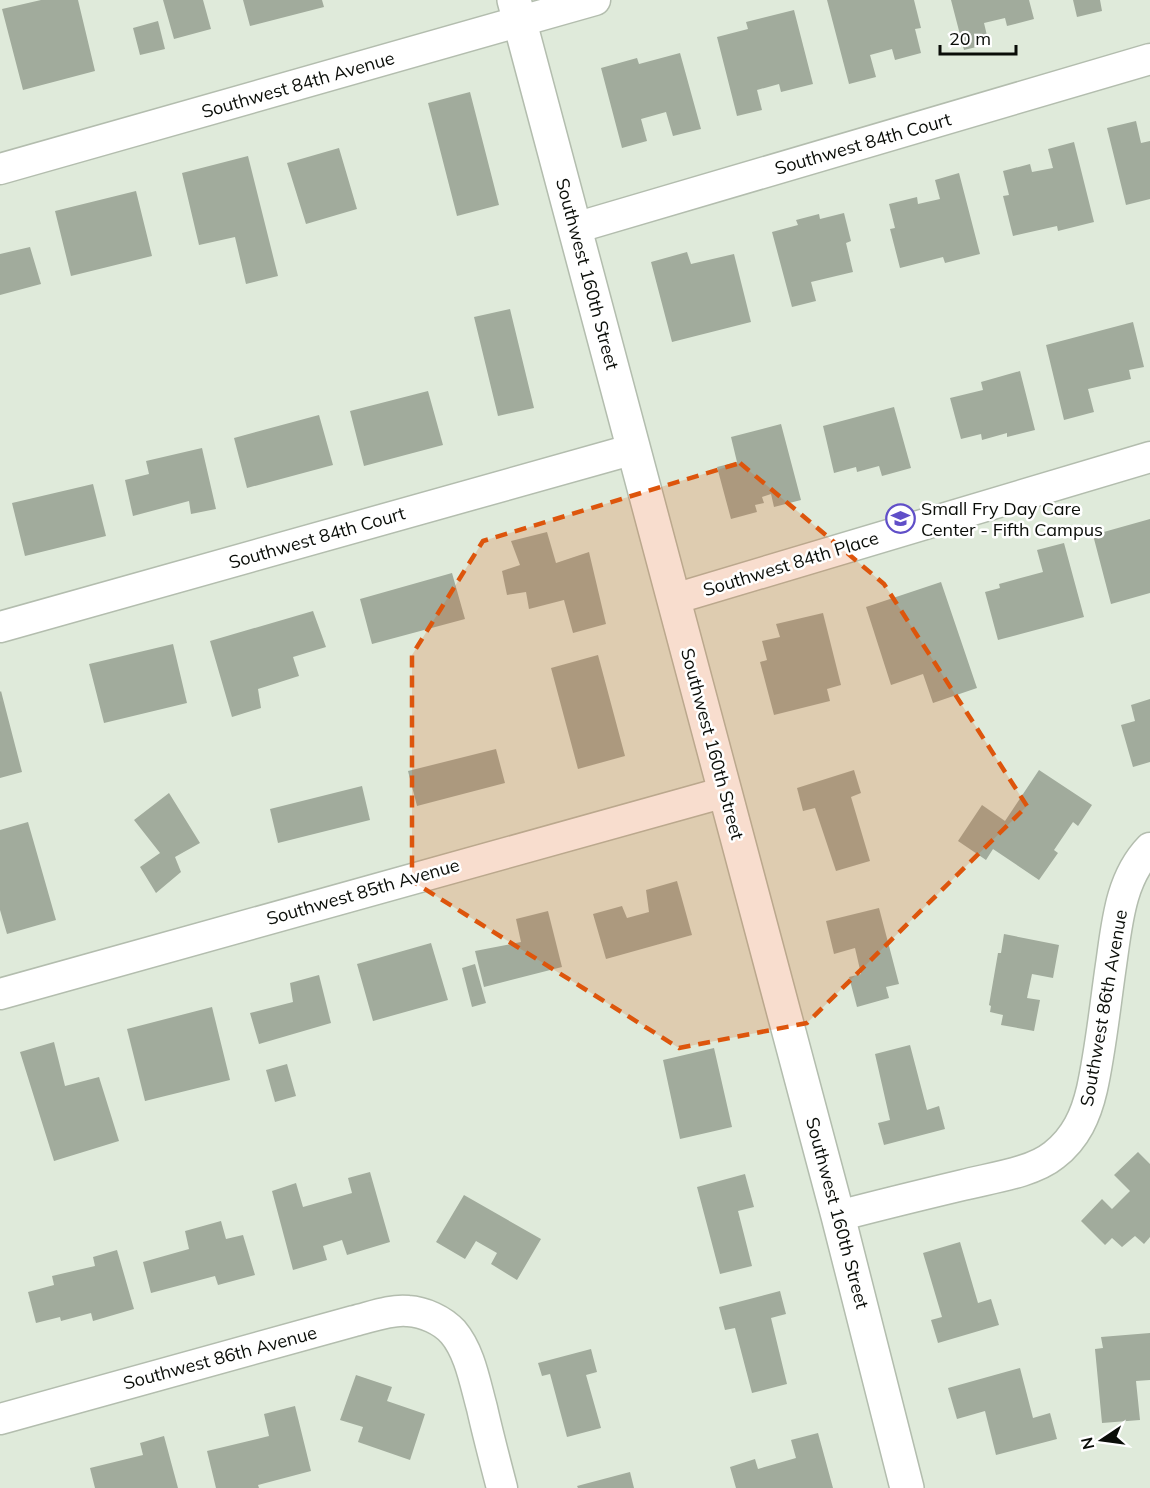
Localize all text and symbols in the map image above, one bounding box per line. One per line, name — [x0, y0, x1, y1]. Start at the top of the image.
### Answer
scale bar — [940, 18, 1016, 56]
text: 20 m — [949, 27, 991, 50]
street label: Southwest 84th Avenue — [199, 46, 397, 123]
street label: Southwest 84th Court — [772, 107, 954, 180]
street label: Southwest 160th Street — [551, 176, 624, 372]
place label: Small Fry Day Care Center - Fifth Campus — [921, 497, 1103, 541]
street label: Southwest 84th Court — [226, 501, 408, 574]
school or university icon: Small Fry Day Care Center - Fifth Campus — [884, 503, 916, 535]
street label: Southwest 84th Place — [700, 526, 881, 601]
street label: Southwest 160th Street — [676, 646, 749, 842]
street label: Southwest 85th Avenue — [264, 853, 462, 930]
street label: Southwest 86th Avenue — [1075, 908, 1132, 1108]
street label: Southwest 160th Street — [801, 1115, 874, 1311]
street label: Southwest 86th Avenue — [120, 1321, 319, 1394]
north arrow — [1072, 1410, 1132, 1470]
text: N — [1076, 1435, 1098, 1452]

